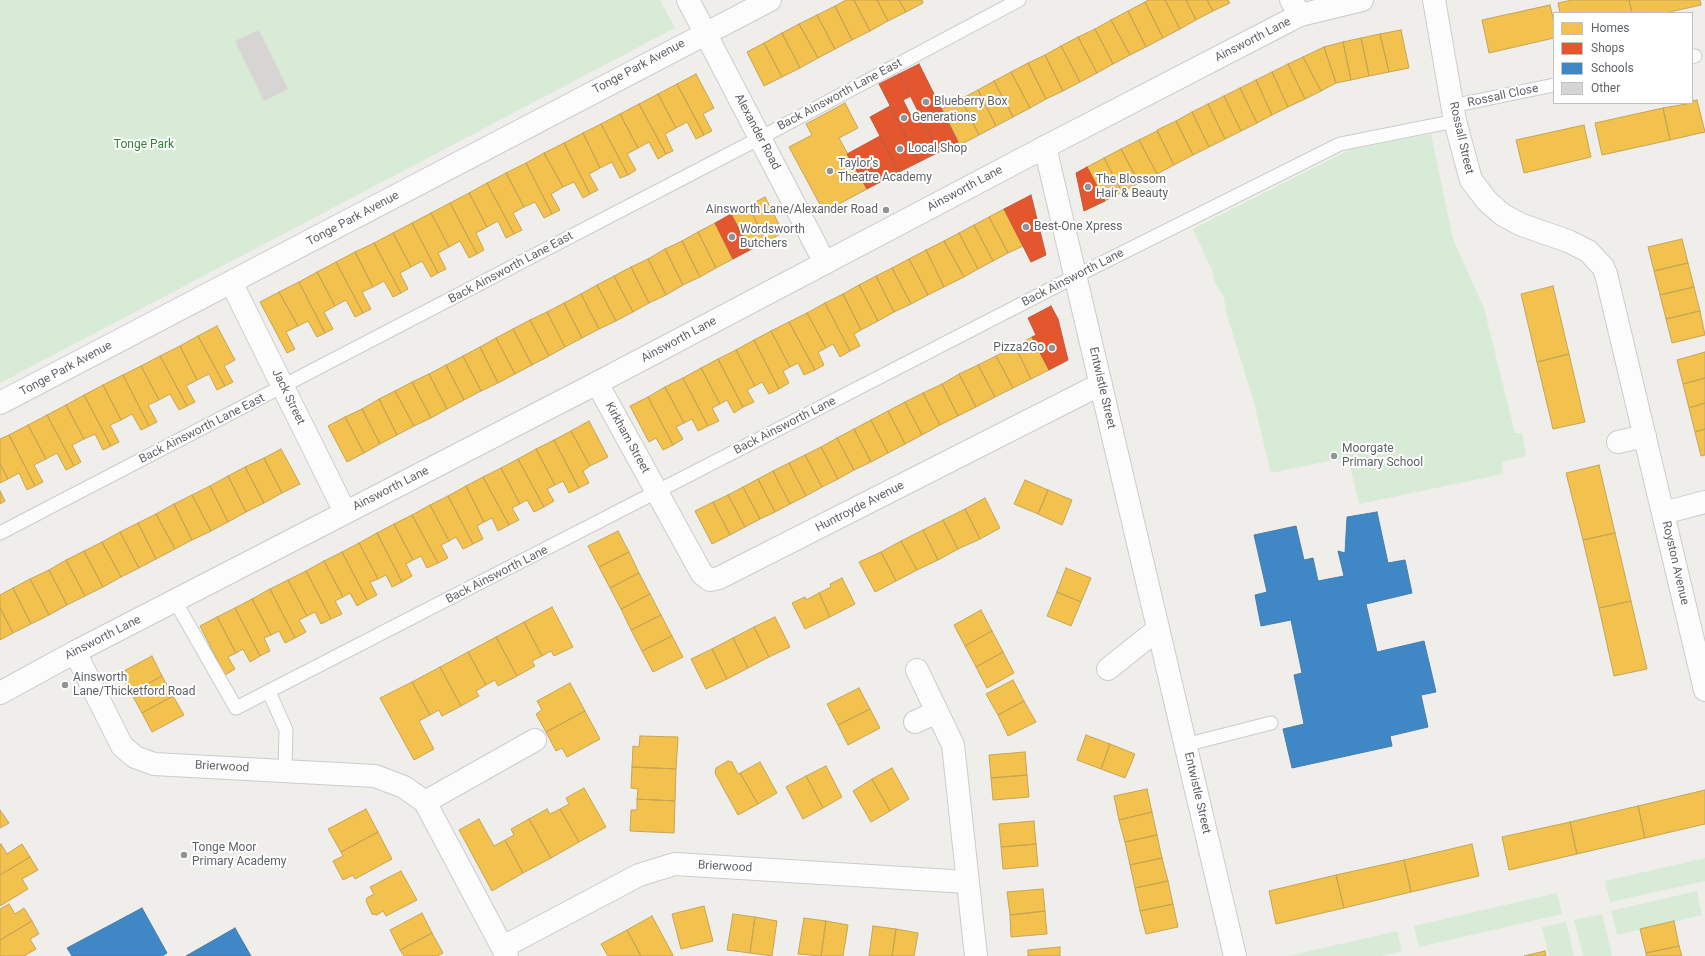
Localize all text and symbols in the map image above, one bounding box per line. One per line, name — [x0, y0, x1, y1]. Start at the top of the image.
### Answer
legend — [1553, 12, 1693, 104]
street label: Ainsworth Lane — [1213, 15, 1293, 65]
text: Homes — [1591, 21, 1629, 35]
street label: Tonge Park Avenue — [590, 37, 688, 97]
text: Shops — [1591, 41, 1625, 55]
street label: Back Ainsworth Lane East — [775, 56, 905, 134]
text: Schools — [1591, 61, 1634, 75]
street label: Rossall Close — [1466, 81, 1540, 111]
text: Other — [1591, 81, 1620, 95]
street label: Alexander Road — [731, 92, 783, 172]
place label: Blueberry Box — [934, 95, 1008, 109]
marker: Blueberry Box — [921, 97, 931, 107]
street label: Rossall Street — [1446, 101, 1476, 175]
place label: Generations — [912, 111, 976, 125]
marker: Generations — [899, 113, 909, 123]
park label: Tonge Park — [114, 138, 174, 152]
place label: Local Shop — [908, 142, 967, 156]
marker: Local Shop — [895, 144, 905, 154]
place label: Taylor's Theatre Academy — [838, 157, 932, 185]
street label: Ainsworth Lane — [925, 163, 1005, 215]
marker: Taylor's Theatre Academy — [825, 166, 835, 176]
place label: The Blossom Hair & Beauty — [1096, 173, 1168, 201]
marker: The Blossom Hair & Beauty — [1083, 182, 1093, 192]
street label: Tonge Park Avenue — [304, 189, 402, 249]
place label: Ainsworth Lane/Alexander Road — [706, 203, 878, 217]
marker: Ainsworth Lane/Alexander Road — [881, 205, 891, 215]
place label: Best-One Xpress — [1034, 220, 1122, 234]
marker: Best-One Xpress — [1021, 222, 1031, 232]
place label: Wordsworth Butchers — [740, 223, 805, 251]
street label: Back Ainsworth Lane East — [446, 229, 576, 307]
marker: Wordsworth Butchers — [727, 232, 737, 242]
street label: Back Ainsworth Lane — [1020, 246, 1126, 310]
street label: Ainsworth Lane — [639, 314, 719, 366]
street label: Tonge Park Avenue — [17, 339, 115, 399]
place label: Pizza2Go — [993, 341, 1044, 355]
marker: Pizza2Go — [1047, 343, 1057, 353]
street label: Entwistle Street — [1086, 346, 1118, 430]
street label: Jack Street — [268, 367, 308, 427]
street label: Back Ainsworth Lane East — [137, 391, 267, 467]
street label: Back Ainsworth Lane — [732, 394, 838, 458]
street label: Kirkham Street — [602, 400, 652, 476]
place label: Moorgate Primary School — [1342, 442, 1423, 470]
marker: Moorgate Primary School — [1329, 451, 1339, 461]
street label: Ainsworth Lane — [351, 464, 431, 514]
street label: Huntroyde Avenue — [813, 478, 907, 536]
street label: Royston Avenue — [1658, 520, 1692, 606]
street label: Back Ainsworth Lane — [444, 543, 550, 607]
street label: Ainsworth Lane — [63, 613, 143, 663]
place label: Ainsworth Lane/Thicketford Road — [73, 671, 195, 699]
marker: Ainsworth Lane/Thicketford Road — [60, 680, 70, 690]
street label: Entwistle Street — [1181, 751, 1213, 835]
street label: Brierwood — [194, 758, 250, 776]
place label: Tonge Moor Primary Academy — [192, 841, 286, 869]
marker: Tonge Moor Primary Academy — [179, 850, 189, 860]
street label: Brierwood — [697, 858, 753, 876]

